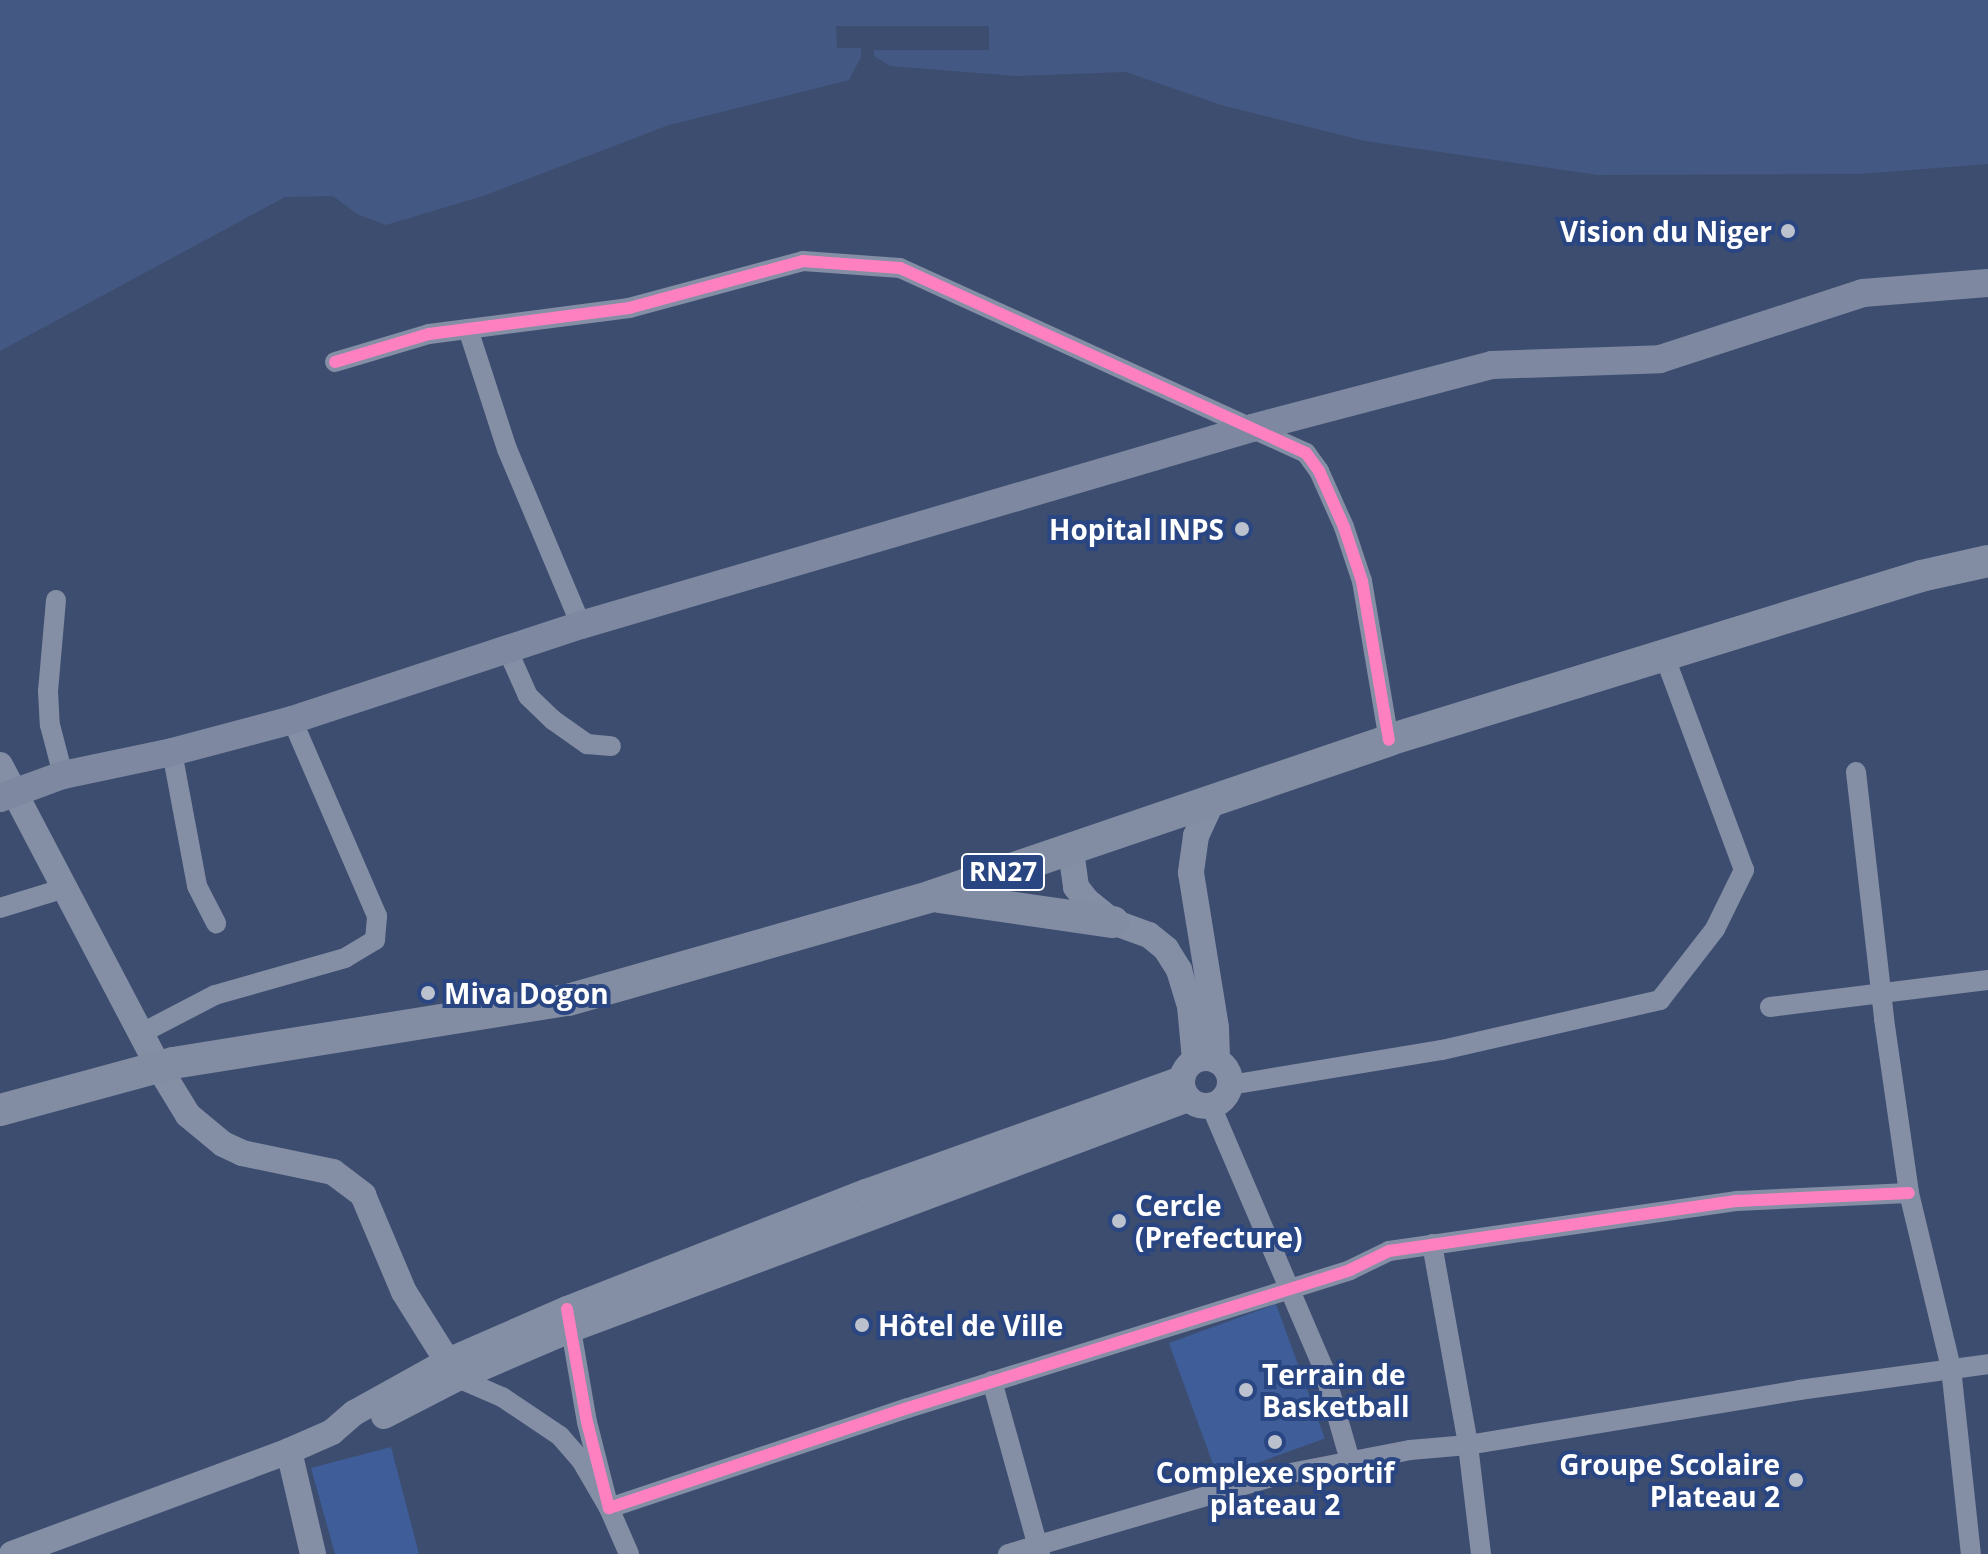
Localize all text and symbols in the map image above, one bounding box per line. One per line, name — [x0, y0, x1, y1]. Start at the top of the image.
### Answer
place label: Vision du Niger — [1560, 214, 1772, 248]
marker: Vision du Niger — [1779, 222, 1797, 240]
place label: Hopital INPS — [1049, 512, 1224, 546]
marker: Hopital INPS — [1231, 518, 1253, 540]
road number: RN27 — [959, 850, 1047, 894]
place label: Miva Dogon — [444, 976, 609, 1010]
marker: Miva Dogon — [419, 984, 437, 1002]
place label: Cercle (Prefecture) — [1135, 1188, 1302, 1254]
marker: Cercle (Prefecture) — [1110, 1212, 1128, 1230]
place label: Hôtel de Ville — [878, 1308, 1063, 1342]
marker: Hôtel de Ville — [853, 1316, 871, 1334]
place label: Terrain de Basketball — [1262, 1357, 1409, 1423]
marker: Terrain de Basketball — [1237, 1381, 1255, 1399]
marker: Complexe sportif plateau 2 — [1266, 1433, 1284, 1451]
place label: Groupe Scolaire Plateau 2 — [1559, 1447, 1780, 1513]
place label: Complexe sportif plateau 2 — [1156, 1455, 1394, 1521]
marker: Groupe Scolaire Plateau 2 — [1787, 1471, 1805, 1489]

